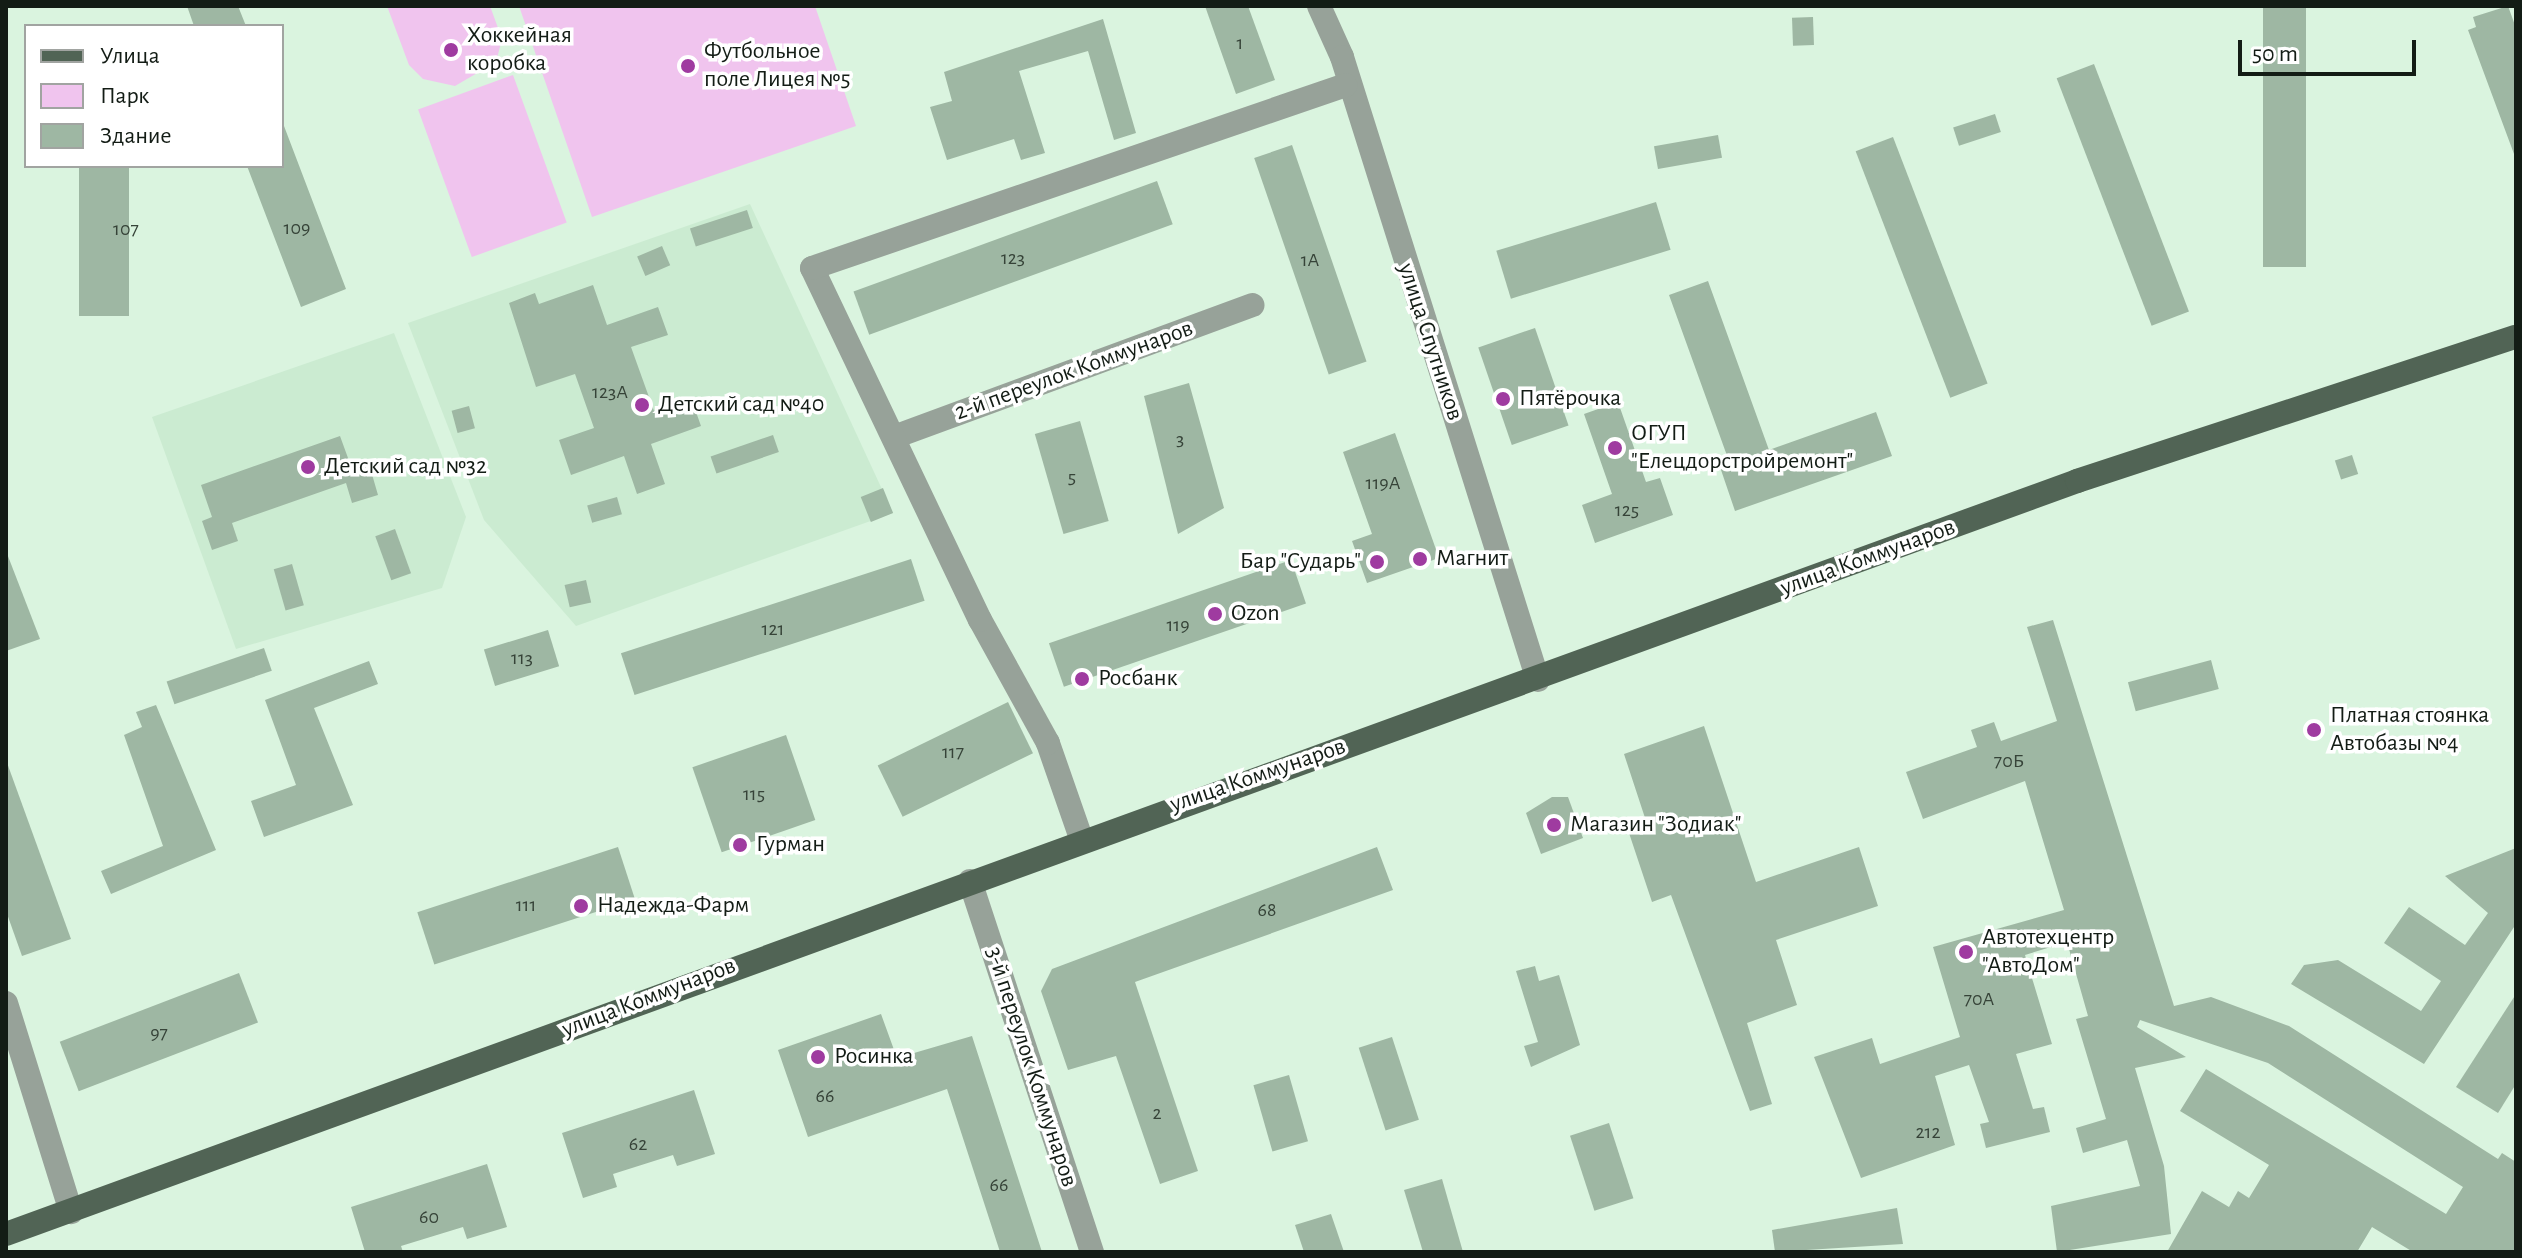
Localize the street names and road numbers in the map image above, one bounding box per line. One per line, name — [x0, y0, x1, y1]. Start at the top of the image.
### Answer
street label: улица Спутников — [1391, 260, 1469, 424]
street label: 2-й переулок Коммунаров — [951, 314, 1197, 428]
street label: улица Коммунаров — [1777, 513, 1959, 603]
street label: улица Коммунаров — [1166, 732, 1350, 820]
street label: 3-й переулок Коммунаров — [979, 943, 1083, 1191]
street label: улица Коммунаров — [558, 952, 740, 1044]

